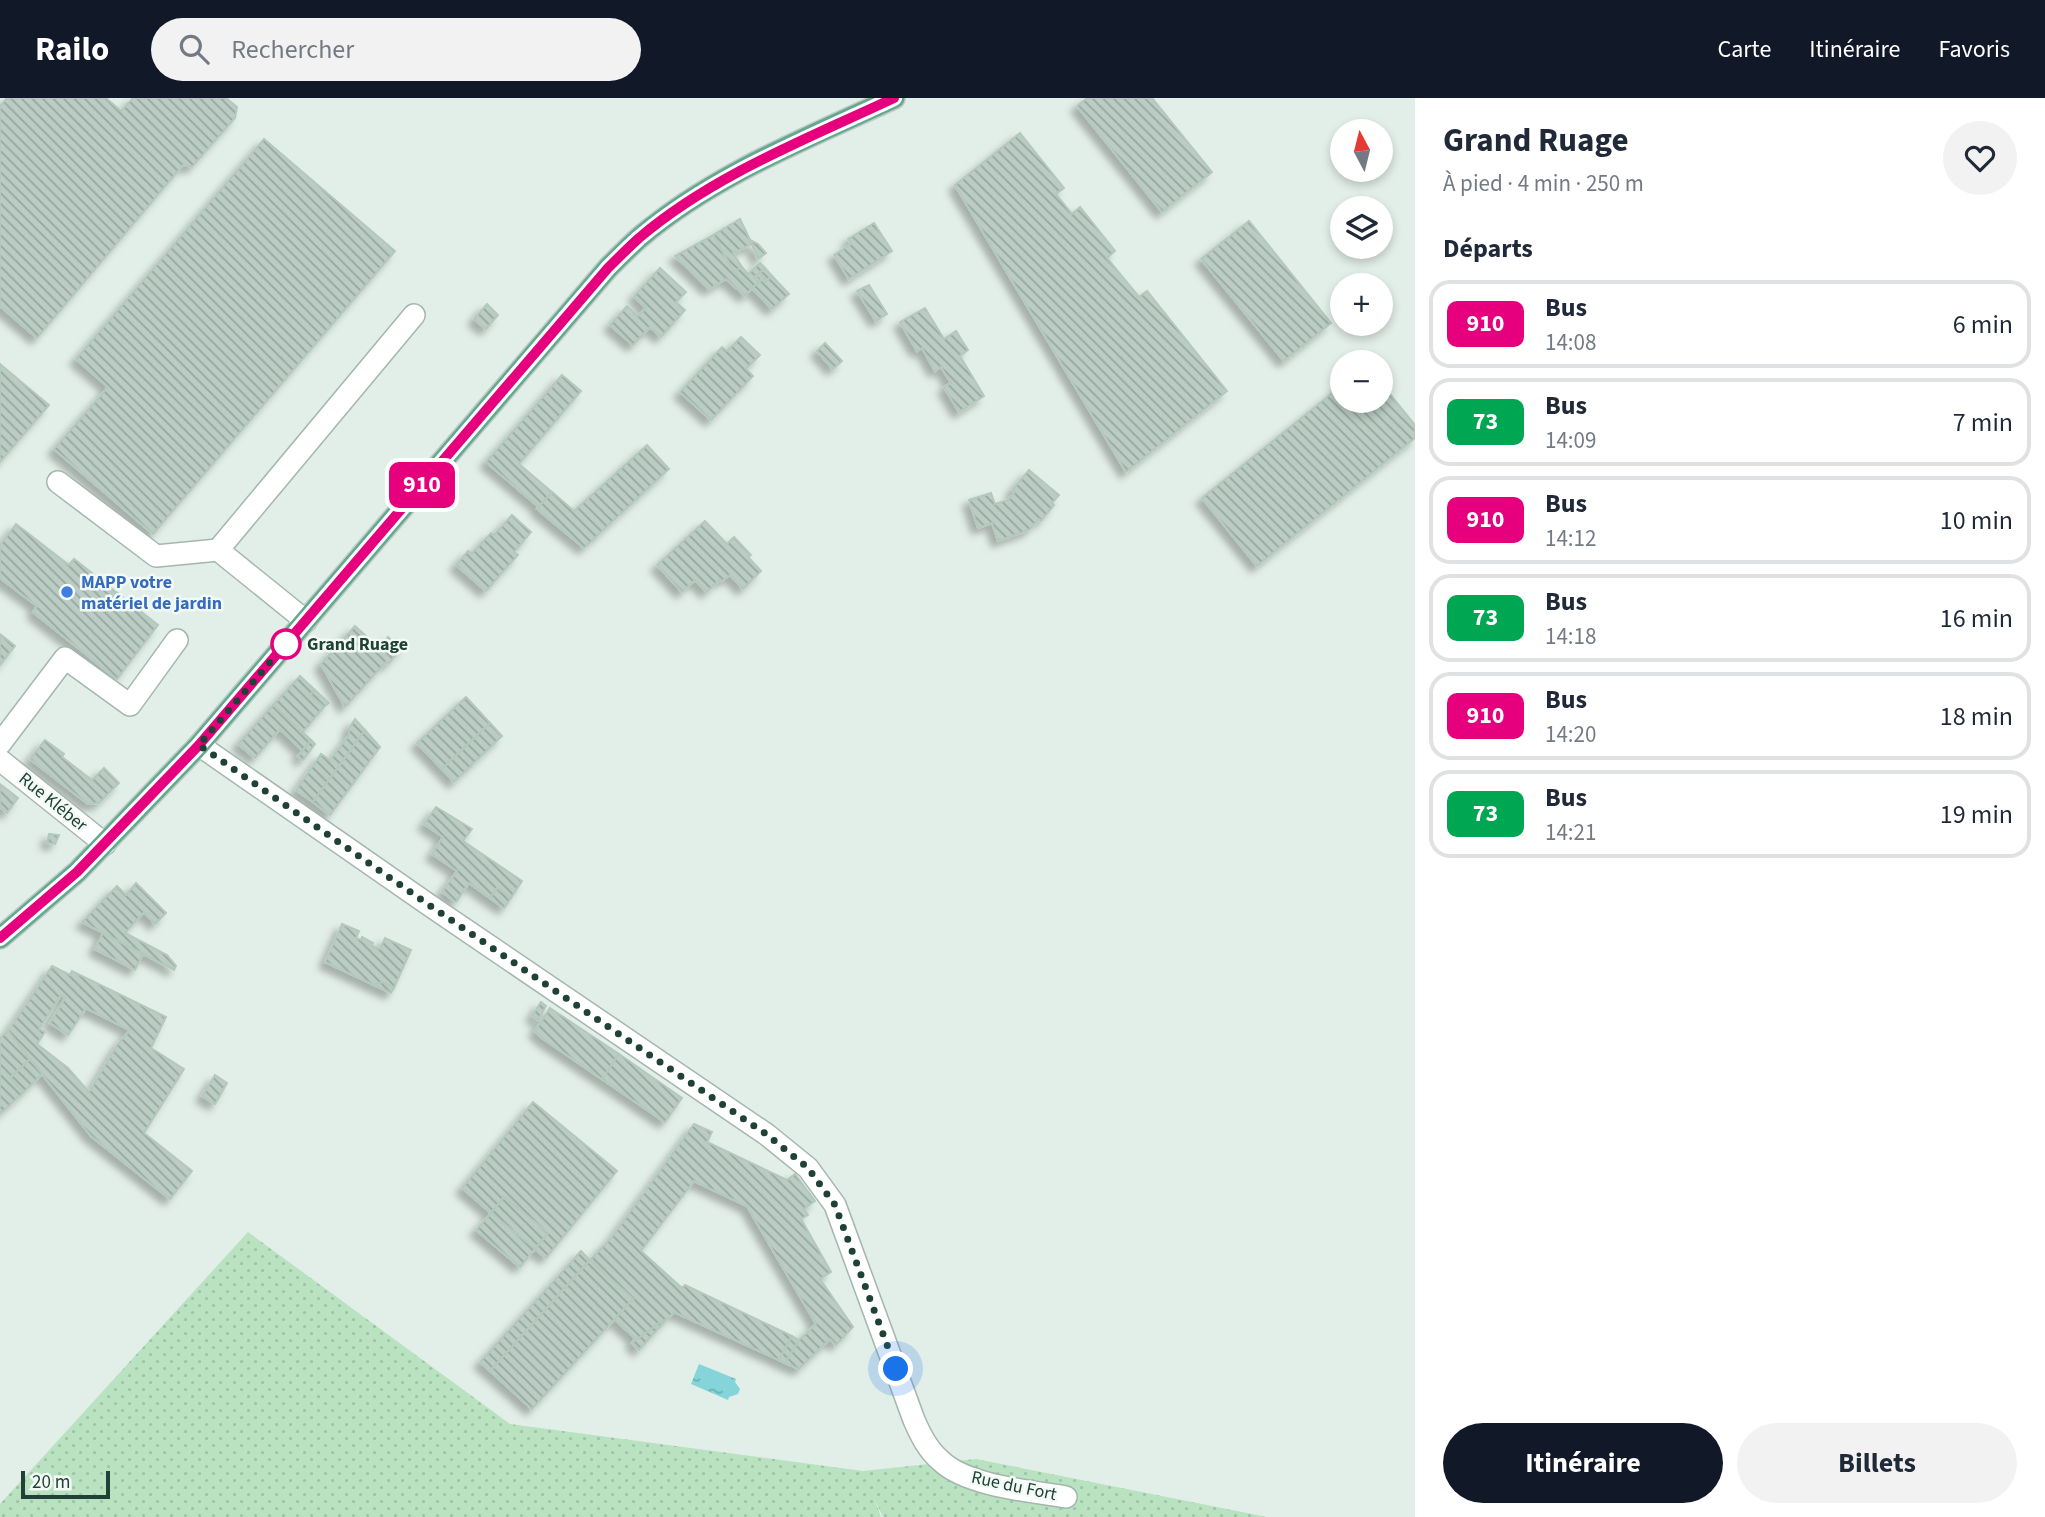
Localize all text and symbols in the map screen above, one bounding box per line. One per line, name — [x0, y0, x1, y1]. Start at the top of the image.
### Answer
search box — [151, 18, 641, 81]
text: Railo — [35, 26, 109, 73]
icon: search — [175, 30, 213, 68]
text: Rechercher — [231, 31, 354, 68]
text: Carte — [1717, 32, 1771, 67]
text: Itinéraire — [1809, 32, 1900, 67]
text: Favoris — [1938, 32, 2010, 67]
text: Grand Ruage — [1443, 117, 1629, 164]
north arrow — [1330, 119, 1393, 182]
map controls — [1330, 119, 1393, 413]
button: heart — [1943, 121, 2017, 195]
text: À pied · 4 min · 250 m — [1443, 167, 1644, 200]
button: layers — [1330, 196, 1393, 259]
text: Départs — [1443, 230, 1533, 267]
button: + — [1330, 273, 1393, 336]
text: Bus — [1545, 289, 1587, 326]
text: 910 — [1466, 306, 1505, 341]
text: 6 min — [1953, 306, 2013, 343]
text: 14:08 — [1545, 326, 1596, 359]
button: − — [1330, 350, 1393, 413]
text: Bus — [1545, 387, 1587, 424]
text: 73 — [1473, 404, 1498, 439]
text: 7 min — [1953, 404, 2013, 441]
text: 14:09 — [1545, 424, 1596, 457]
line badge: 910 — [382, 462, 462, 508]
text: 910 — [403, 467, 441, 502]
text: Bus — [1545, 485, 1587, 522]
text: 910 — [1466, 502, 1505, 537]
text: 10 min — [1940, 502, 2013, 539]
text: 14:12 — [1545, 522, 1596, 555]
place label: MAPP votre matériel de jardin — [81, 570, 222, 616]
text: Bus — [1545, 583, 1587, 620]
marker: MAPP votre matériel de jardin — [59, 584, 75, 600]
text: 73 — [1473, 600, 1498, 635]
text: 16 min — [1940, 600, 2013, 637]
text: 14:18 — [1545, 620, 1596, 653]
marker: Grand Ruage — [271, 629, 301, 659]
place label: Grand Ruage — [307, 632, 408, 657]
text: Bus — [1545, 681, 1587, 718]
text: 910 — [1466, 698, 1505, 733]
text: 18 min — [1940, 698, 2013, 735]
text: 14:20 — [1545, 718, 1596, 751]
street label: Rue Kléber — [13, 767, 93, 838]
text: Bus — [1545, 779, 1587, 816]
text: 73 — [1473, 796, 1498, 831]
text: 19 min — [1940, 796, 2013, 833]
text: 14:21 — [1545, 816, 1596, 849]
your location — [878, 1351, 913, 1386]
button: Itinéraire — [1443, 1423, 1723, 1503]
button: Billets — [1737, 1423, 2017, 1503]
street label: Rue du Fort — [969, 1465, 1059, 1507]
scale bar — [21, 1468, 110, 1500]
text: 20 m — [32, 1469, 70, 1496]

